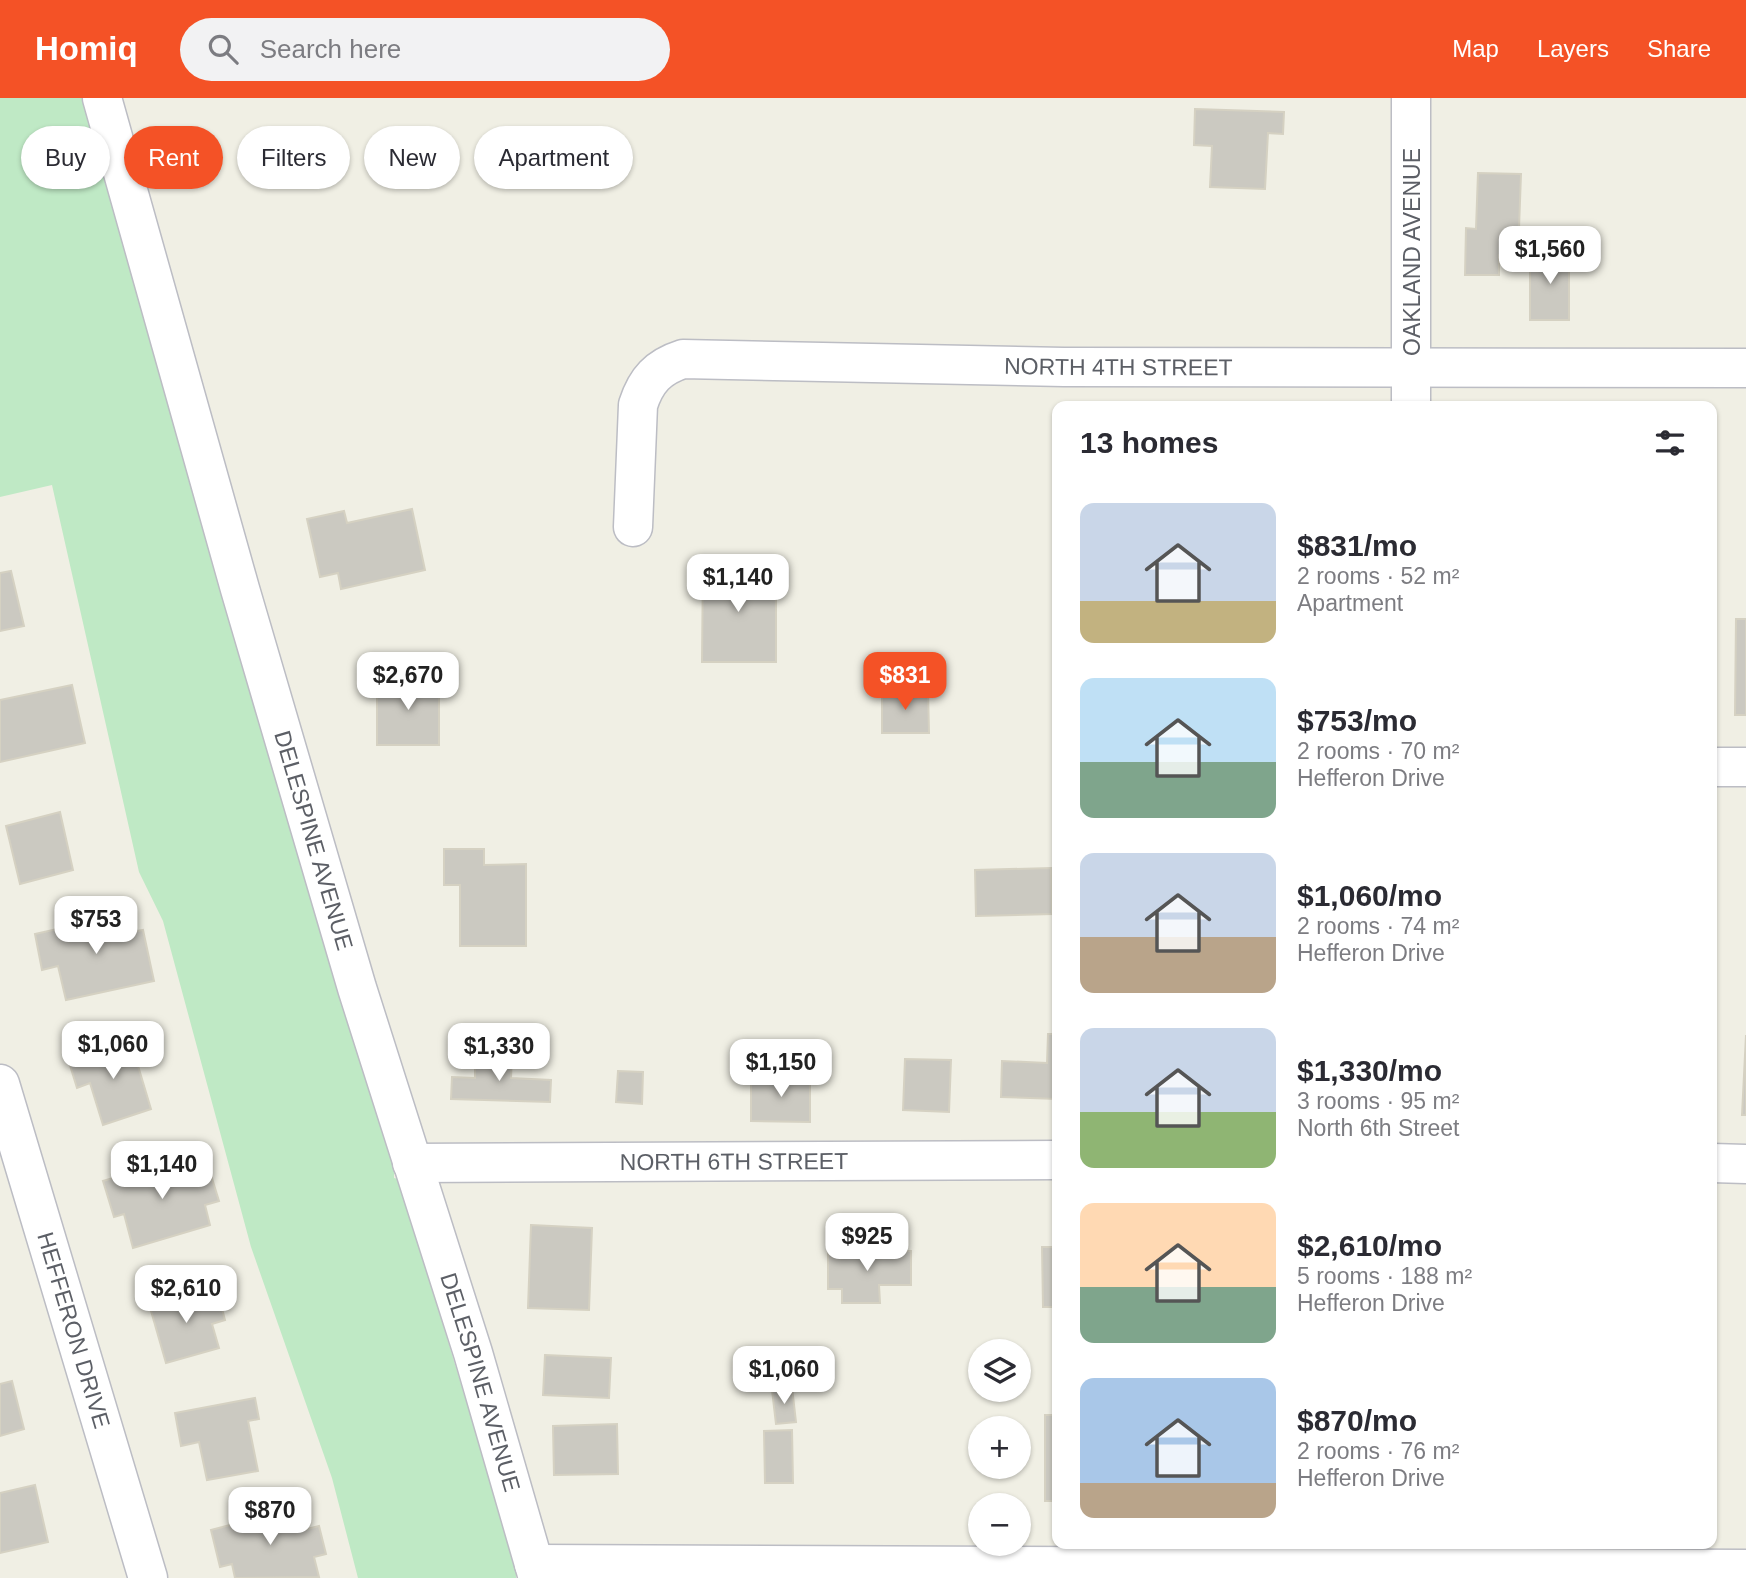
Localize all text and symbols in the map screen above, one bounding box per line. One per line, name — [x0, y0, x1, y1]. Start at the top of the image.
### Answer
search box — [180, 18, 670, 81]
text: Homiq — [35, 30, 138, 67]
icon: search — [204, 30, 242, 68]
text: Search here — [260, 34, 401, 64]
text: Map — [1452, 35, 1499, 62]
text: Layers — [1537, 35, 1609, 62]
text: Share — [1647, 35, 1711, 62]
chip: Buy — [21, 126, 110, 189]
chip: Rent — [124, 126, 223, 189]
chip: Filters — [237, 126, 350, 189]
chip: New — [364, 126, 460, 189]
chip: Apartment — [474, 126, 633, 189]
street label: OAKLAND AVENUE — [1399, 148, 1425, 356]
pin: $1,560 — [1493, 226, 1607, 286]
text: $1,560 — [1515, 236, 1585, 262]
street label: NORTH 4TH STREET — [1004, 353, 1233, 380]
icon: filters — [1651, 424, 1689, 462]
text: 13 homes — [1080, 426, 1218, 459]
text: $831/mo — [1297, 529, 1417, 562]
icon: home — [1136, 531, 1220, 615]
pin: $1,140 — [681, 554, 795, 614]
text: 2 rooms · 52 m² — [1297, 563, 1459, 589]
text: $1,140 — [703, 564, 773, 590]
text: Apartment — [1297, 590, 1403, 616]
pin: $2,670 — [351, 652, 465, 712]
pin: $831 — [864, 652, 946, 712]
text: $2,670 — [373, 662, 443, 688]
text: $831 — [879, 662, 931, 688]
text: $753/mo — [1297, 704, 1417, 737]
icon: home — [1136, 706, 1220, 790]
street label: DELESPINE AVENUE — [269, 728, 358, 953]
text: 2 rooms · 70 m² — [1297, 738, 1459, 764]
text: Hefferon Drive — [1297, 765, 1445, 791]
text: $1,060/mo — [1297, 879, 1442, 912]
icon: home — [1136, 881, 1220, 965]
pin: $753 — [55, 896, 137, 956]
text: $753 — [70, 906, 122, 932]
text: 2 rooms · 74 m² — [1297, 913, 1459, 939]
text: Hefferon Drive — [1297, 940, 1445, 966]
pin: $1,060 — [56, 1021, 170, 1081]
pin: $1,330 — [442, 1024, 556, 1083]
text: $1,060 — [78, 1031, 148, 1057]
text: $1,330 — [464, 1033, 534, 1059]
pin: $1,150 — [724, 1040, 838, 1099]
text: $1,150 — [746, 1049, 816, 1075]
text: $1,330/mo — [1297, 1054, 1442, 1087]
icon: home — [1136, 1056, 1220, 1140]
text: 3 rooms · 95 m² — [1297, 1088, 1459, 1114]
text: North 6th Street — [1297, 1115, 1459, 1141]
pin: $1,140 — [105, 1142, 219, 1201]
street label: NORTH 6TH STREET — [620, 1148, 848, 1175]
text: $1,140 — [127, 1151, 197, 1177]
pin: $925 — [826, 1214, 908, 1273]
text: $925 — [841, 1223, 893, 1249]
street label: HEFFERON DRIVE — [32, 1229, 115, 1431]
text: $2,610/mo — [1297, 1229, 1442, 1262]
icon: home — [1136, 1231, 1220, 1315]
text: 5 rooms · 188 m² — [1297, 1263, 1472, 1289]
pin: $2,610 — [129, 1266, 243, 1325]
street label: DELESPINE AVENUE — [435, 1270, 525, 1495]
text: $2,610 — [151, 1275, 221, 1301]
text: Hefferon Drive — [1297, 1290, 1445, 1316]
map controls — [968, 1339, 1031, 1556]
button: layers — [968, 1339, 1031, 1402]
pin: $1,060 — [727, 1346, 841, 1406]
text: $1,060 — [749, 1356, 819, 1382]
text: $870/mo — [1297, 1404, 1417, 1437]
icon: home — [1136, 1406, 1220, 1490]
button: + — [968, 1416, 1031, 1479]
text: 2 rooms · 76 m² — [1297, 1438, 1459, 1464]
text: Hefferon Drive — [1297, 1465, 1445, 1491]
pin: $870 — [229, 1488, 311, 1547]
button: − — [968, 1493, 1031, 1556]
text: $870 — [244, 1497, 296, 1523]

